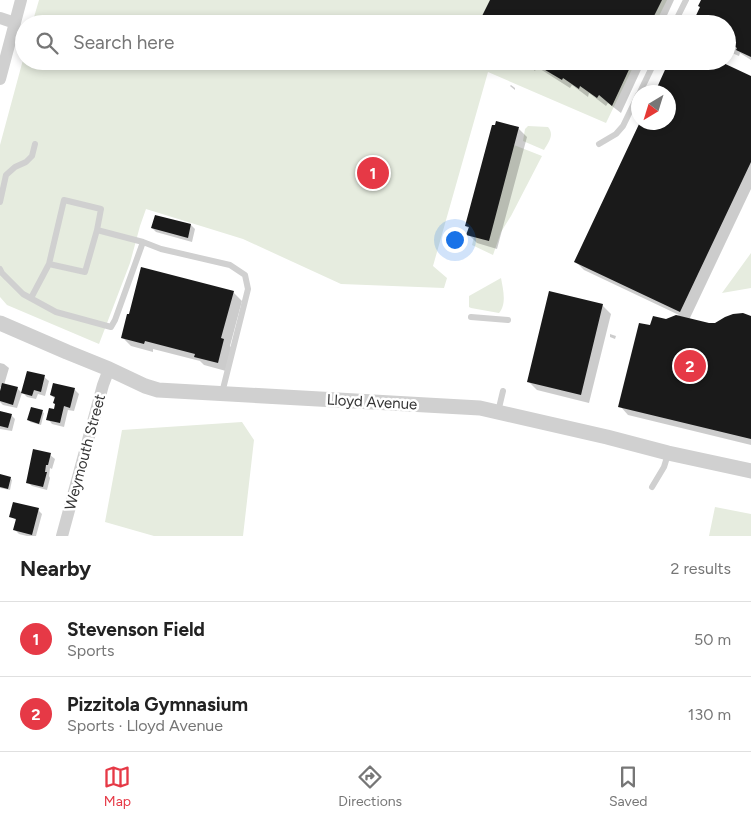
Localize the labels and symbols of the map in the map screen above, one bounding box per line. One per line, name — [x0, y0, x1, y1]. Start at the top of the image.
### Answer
north arrow — [631, 85, 676, 130]
pin: 1 — [357, 154, 389, 192]
your location — [442, 227, 468, 253]
pin: 2 — [674, 347, 706, 385]
street label: Lloyd Avenue — [326, 391, 418, 413]
street label: Weymouth Street — [61, 392, 109, 512]

